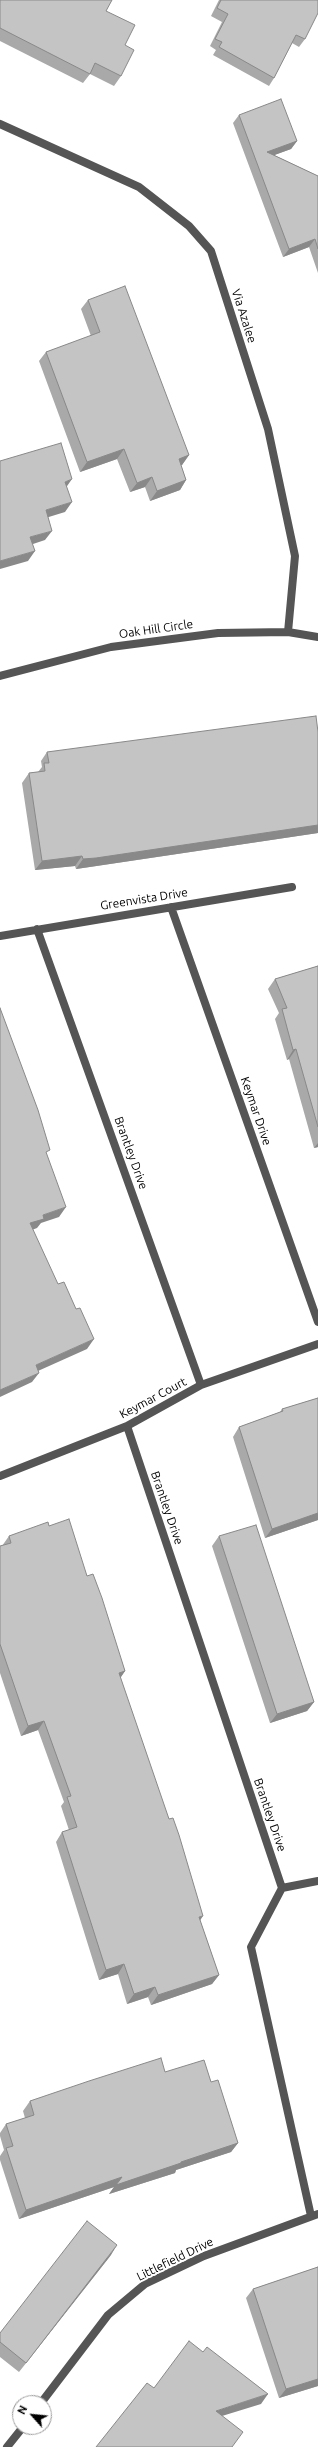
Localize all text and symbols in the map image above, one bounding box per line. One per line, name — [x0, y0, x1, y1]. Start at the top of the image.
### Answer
street label: Via Azalee — [229, 287, 259, 345]
street label: Oak Hill Circle — [118, 617, 194, 641]
street label: Greenvista Drive — [99, 885, 189, 913]
street label: Keymar Drive — [238, 1075, 274, 1147]
street label: Brantley Drive — [111, 1115, 151, 1191]
street label: Keymar Court — [117, 1374, 189, 1422]
street label: Brantley Drive — [148, 1469, 186, 1547]
street label: Brantley Drive — [251, 1776, 289, 1854]
street label: Littlefield Drive — [134, 2234, 216, 2284]
north arrow — [12, 2395, 52, 2435]
text: N — [15, 2404, 29, 2416]

